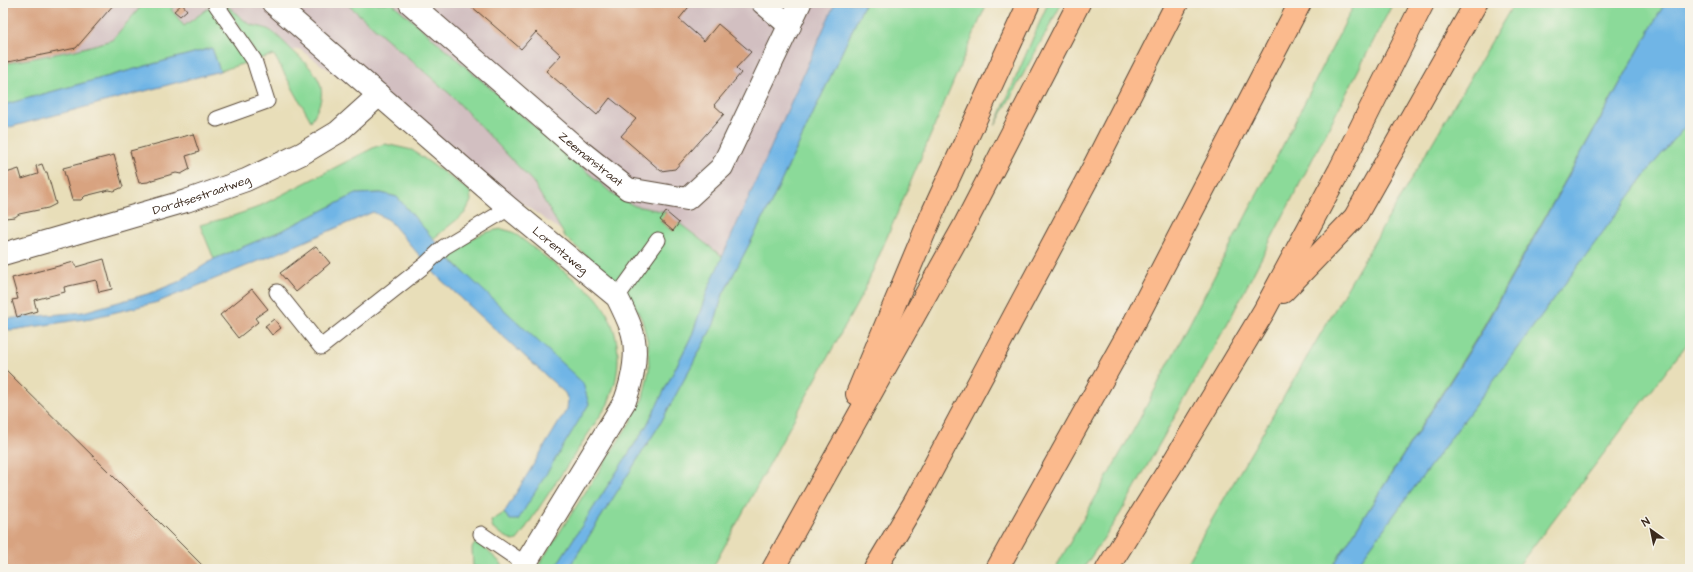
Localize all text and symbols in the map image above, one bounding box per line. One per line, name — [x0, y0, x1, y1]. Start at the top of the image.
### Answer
street label: Zeemanstraat — [555, 128, 627, 191]
street label: Dordtsestraatweg — [151, 171, 254, 219]
street label: Lorentzweg — [529, 223, 591, 279]
north arrow — [1631, 510, 1671, 550]
text: N — [1639, 514, 1653, 530]

